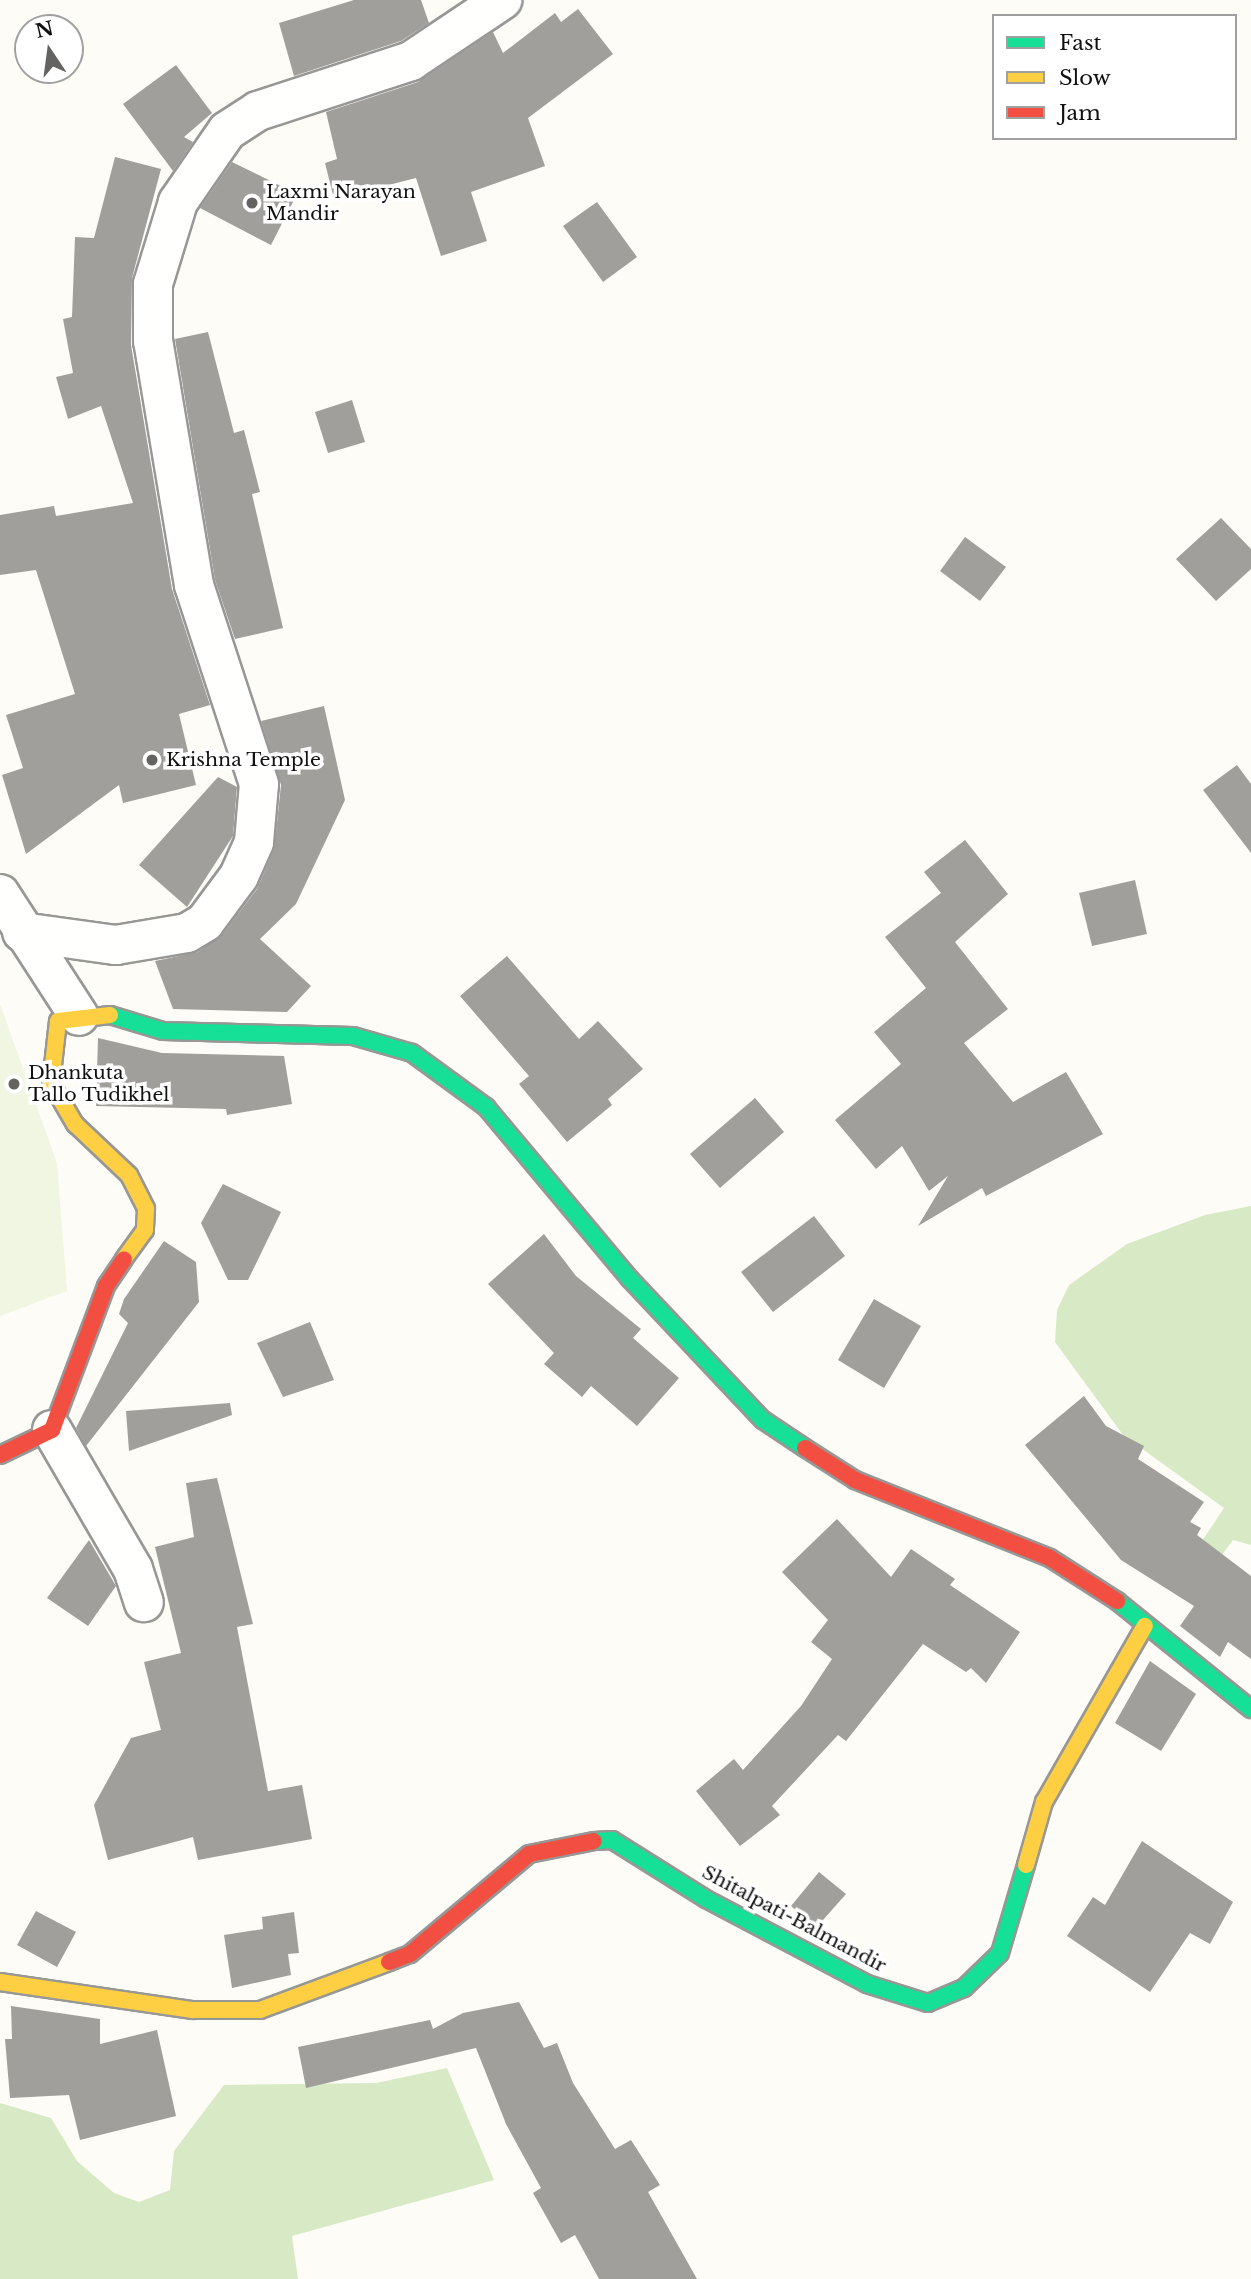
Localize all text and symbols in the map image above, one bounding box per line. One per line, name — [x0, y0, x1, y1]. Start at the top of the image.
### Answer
north arrow — [14, 14, 84, 84]
legend — [992, 14, 1237, 140]
text: N — [33, 17, 56, 43]
text: Fast — [1059, 30, 1101, 56]
text: Slow — [1059, 65, 1111, 91]
text: Jam — [1059, 100, 1101, 126]
place label: Laxmi Narayan Mandir — [266, 181, 416, 225]
marker: Laxmi Narayan Mandir — [244, 195, 260, 211]
place label: Krishna Temple — [166, 749, 322, 771]
marker: Krishna Temple — [144, 752, 160, 768]
place label: Dhankuta Tallo Tudikhel — [28, 1062, 170, 1106]
marker: Dhankuta Tallo Tudikhel — [6, 1076, 22, 1092]
street label: Shitalpati-Balmandir — [698, 1861, 890, 1977]

